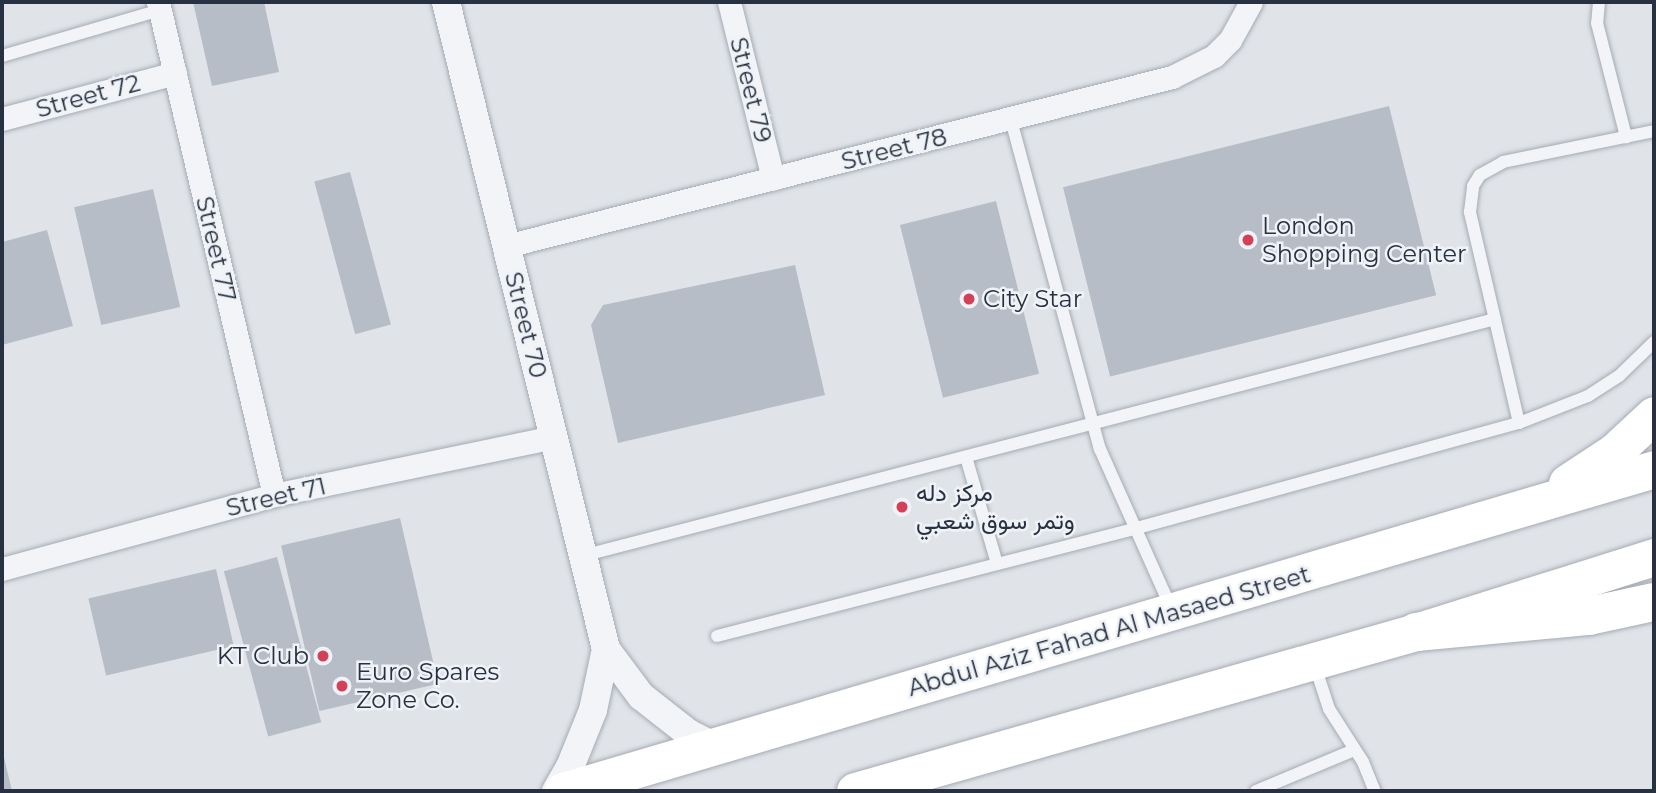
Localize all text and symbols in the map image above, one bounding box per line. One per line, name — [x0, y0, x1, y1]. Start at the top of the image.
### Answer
street label: Street 79 — [724, 34, 778, 146]
street label: Street 72 — [33, 68, 143, 124]
street label: Street 78 — [838, 122, 950, 176]
street label: Street 77 — [190, 194, 242, 304]
place label: London Shopping Center — [1262, 212, 1467, 268]
marker: London Shopping Center — [1240, 232, 1256, 248]
street label: Street 70 — [499, 269, 553, 381]
place label: City Star — [983, 285, 1082, 313]
marker: City Star — [961, 291, 977, 307]
street label: Street 71 — [223, 472, 329, 522]
place label: مركز دله وتمر سوق شعبي — [916, 479, 1075, 535]
marker: مركز دله وتمر سوق شعبي — [894, 499, 910, 515]
street label: Abdul Aziz Fahad Al Masaed Street — [904, 560, 1314, 702]
place label: KT Club — [217, 642, 309, 670]
marker: KT Club — [315, 648, 331, 664]
place label: Euro Spares Zone Co. — [356, 658, 499, 714]
marker: Euro Spares Zone Co. — [334, 678, 350, 694]

